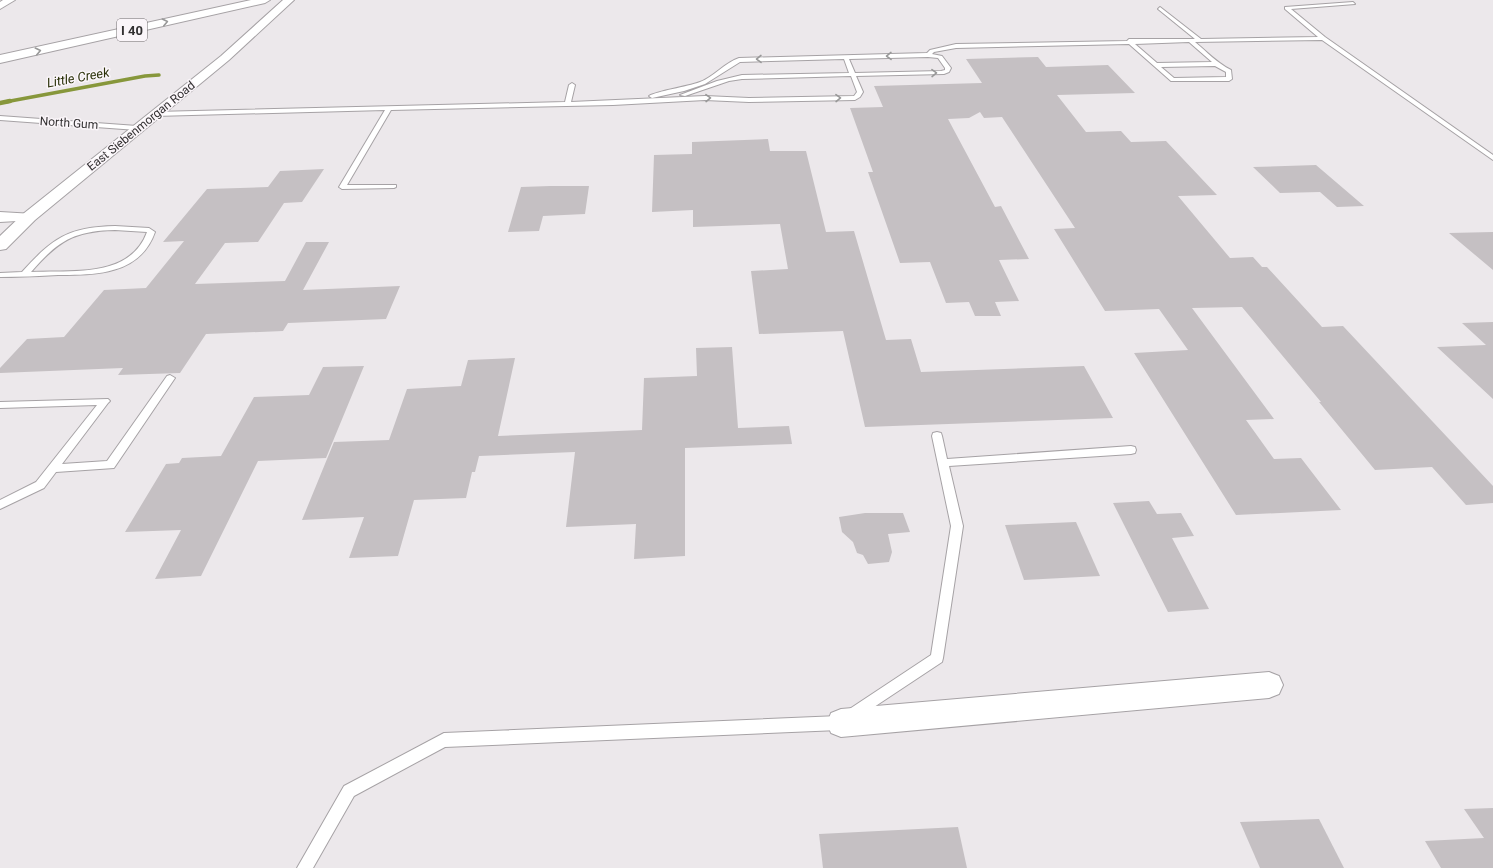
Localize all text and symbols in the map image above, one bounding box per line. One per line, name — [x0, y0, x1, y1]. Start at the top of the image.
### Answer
road number: I 40 — [117, 19, 147, 41]
one-way arrow — [162, 19, 168, 27]
one-way arrow — [35, 47, 41, 55]
one-way arrow — [886, 52, 892, 61]
one-way arrow — [756, 55, 762, 64]
water label: Little Creek — [46, 65, 111, 90]
one-way arrow — [931, 69, 937, 77]
street label: East Siebenmorgan Road — [84, 78, 198, 174]
one-way arrow — [705, 94, 711, 103]
one-way arrow — [835, 94, 841, 103]
street label: North Gum — [39, 114, 99, 132]

